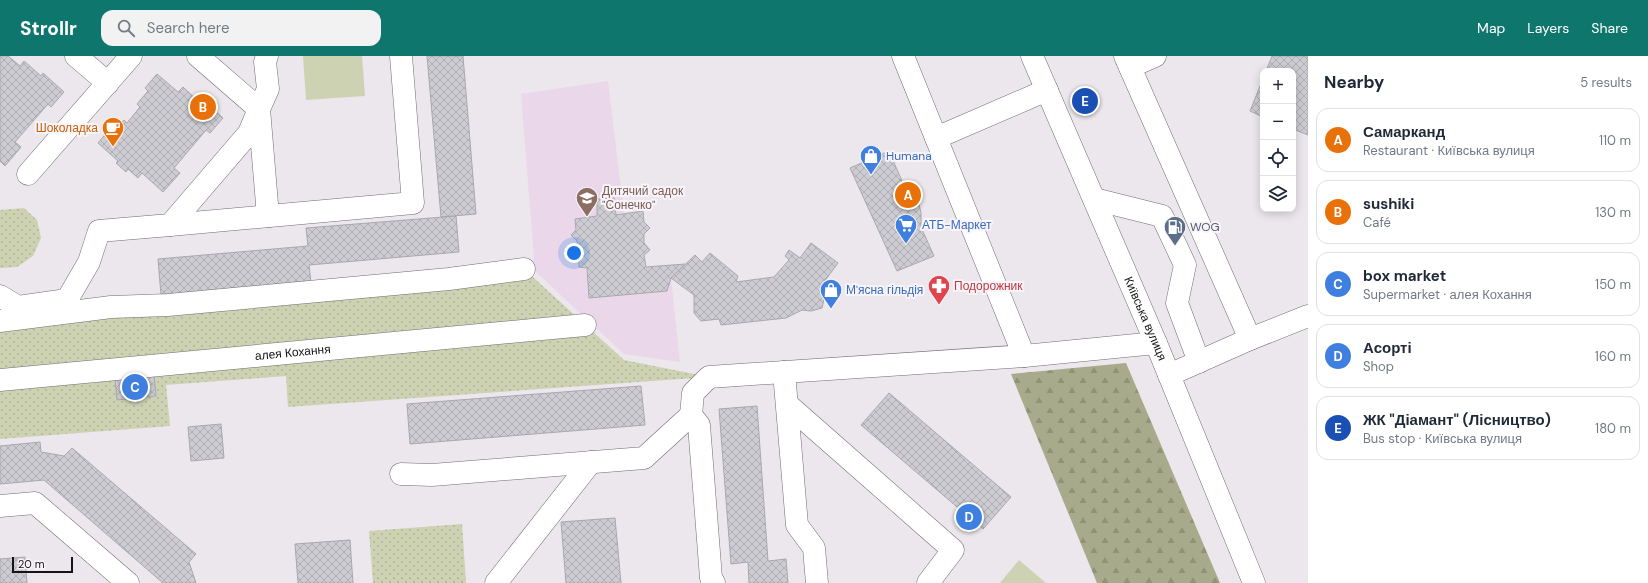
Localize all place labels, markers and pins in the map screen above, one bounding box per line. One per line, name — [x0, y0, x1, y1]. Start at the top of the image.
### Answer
pin: E — [1072, 86, 1098, 116]
pin: B — [190, 92, 216, 122]
cafe icon: Шоколадка — [100, 115, 126, 148]
place label: Шоколадка — [36, 120, 98, 136]
shop icon: Humana — [858, 143, 884, 176]
place label: Humana — [886, 148, 932, 164]
pin: A — [895, 180, 921, 210]
place label: Дитячий садок "Сонечко" — [602, 183, 684, 213]
school or university icon: Дитячий садок "Сонечко" — [574, 185, 600, 218]
supermarket icon: АТБ-Маркет — [893, 212, 919, 245]
fuel station icon: WOG — [1162, 214, 1188, 247]
place label: АТБ-Маркет — [922, 217, 992, 233]
place label: WOG — [1190, 219, 1220, 235]
pharmacy icon: Подорожник — [926, 273, 952, 306]
shop icon: М'ясна гільдія — [818, 277, 844, 310]
place label: Подорожник — [954, 278, 1023, 294]
place label: М'ясна гільдія — [846, 282, 923, 298]
pin: C — [122, 372, 148, 402]
pin: D — [956, 502, 982, 532]

